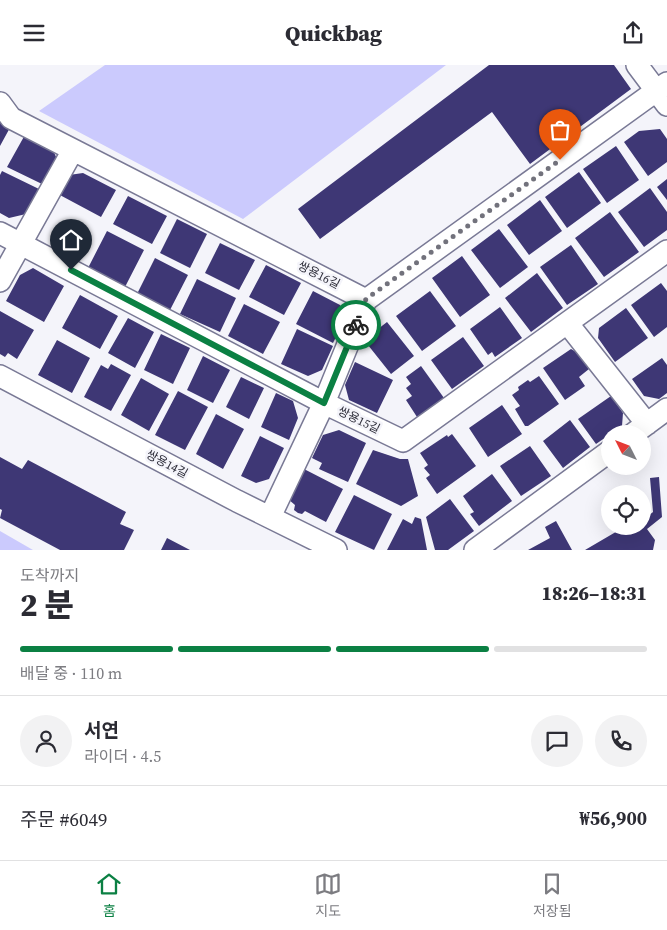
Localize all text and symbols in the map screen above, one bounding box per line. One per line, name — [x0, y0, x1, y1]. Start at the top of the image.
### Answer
text: Quickbag — [285, 18, 382, 48]
icon: menu — [20, 19, 48, 47]
icon: share — [619, 19, 647, 47]
pin — [539, 109, 581, 160]
icon: bag — [546, 116, 574, 144]
pin — [50, 219, 92, 270]
icon: home — [57, 226, 85, 254]
street label: 쌍용16길 — [295, 258, 343, 292]
courier — [331, 300, 381, 350]
icon: bike — [342, 311, 370, 339]
street label: 쌍용15길 — [335, 403, 383, 437]
north arrow — [601, 425, 651, 475]
map controls — [601, 425, 651, 535]
street label: 쌍용14길 — [143, 446, 191, 482]
button: locate — [601, 485, 651, 535]
text: 도착까지 — [20, 564, 79, 586]
text: 18:26–18:31 — [542, 580, 647, 606]
text: 2 분 — [20, 583, 74, 627]
text: 배달 중 · 110 m — [20, 662, 122, 684]
button: person — [20, 715, 72, 767]
button: chat — [531, 715, 583, 767]
button: phone — [595, 715, 647, 767]
text: 서연 — [84, 717, 119, 743]
text: 라이더 · 4.5 — [84, 745, 161, 767]
text: ₩56,900 — [580, 805, 647, 831]
text: 주문 #6049 — [20, 806, 107, 832]
tab: 홈 — [95, 870, 123, 921]
tab: 지도 — [314, 870, 342, 921]
tab: 저장됨 — [533, 870, 572, 921]

